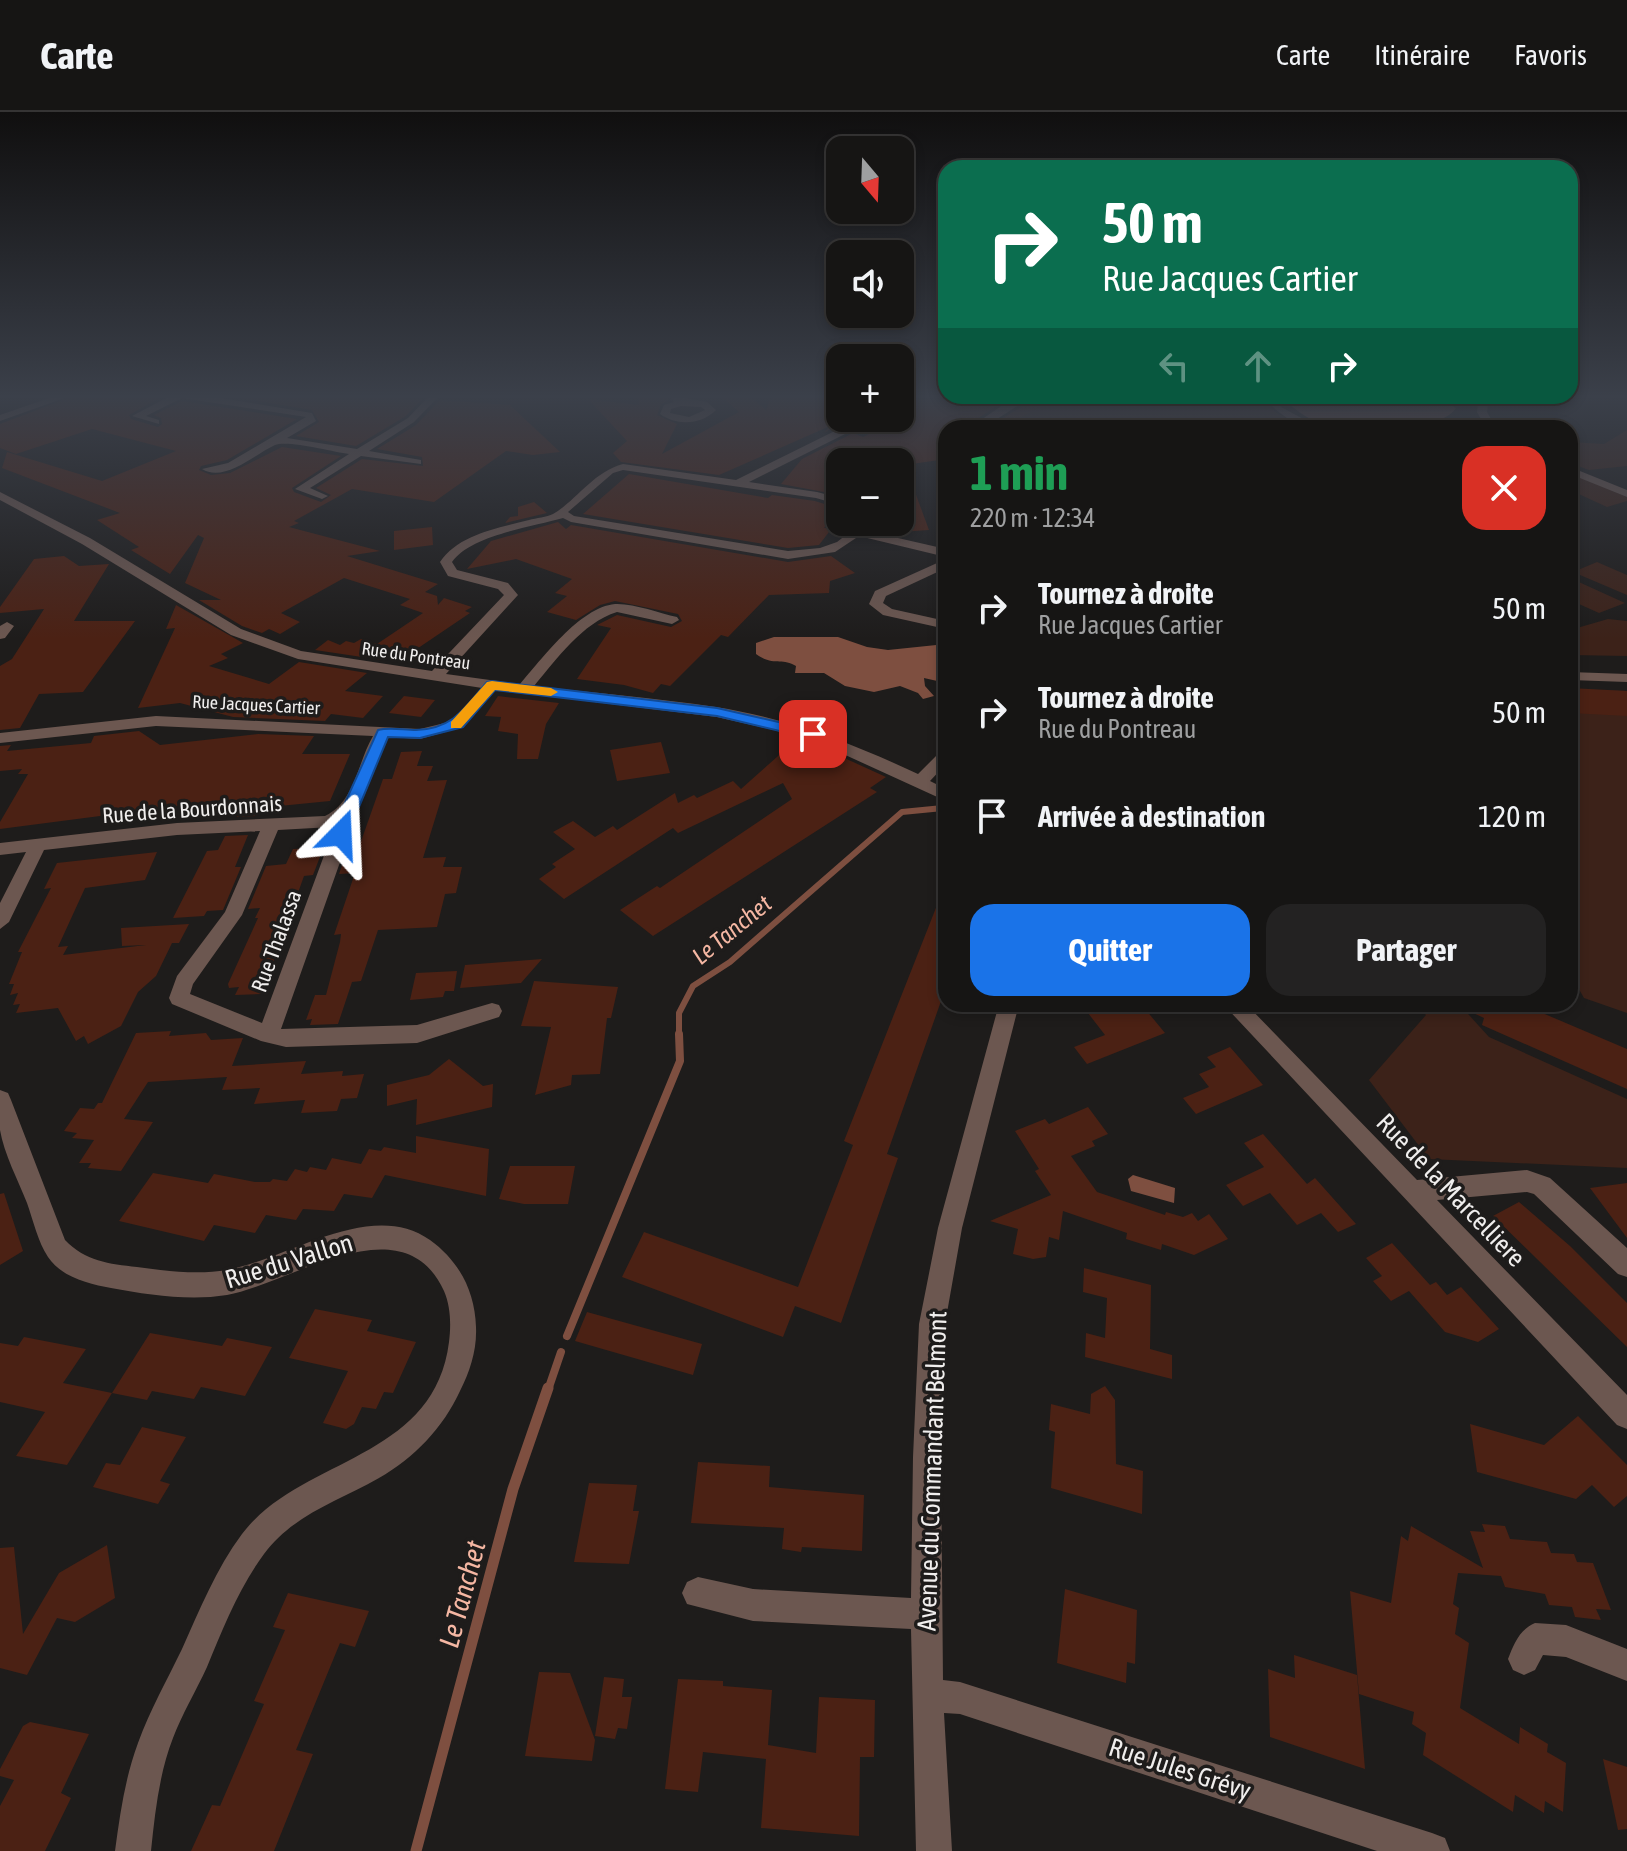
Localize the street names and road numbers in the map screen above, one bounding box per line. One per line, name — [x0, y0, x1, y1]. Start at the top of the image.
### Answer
street label: Rue du Pontreau — [360, 637, 472, 674]
street label: Rue Jacques Cartier — [192, 691, 321, 718]
street label: Rue de la Bourdonnais — [101, 790, 283, 828]
street label: Rue Thalassa — [246, 886, 306, 996]
street label: Rue de la Marcelliere — [1370, 1107, 1532, 1273]
street label: Rue du Vallon — [222, 1227, 356, 1295]
street label: Avenue du Commandant Belmont — [911, 1310, 953, 1632]
street label: Rue Jules Grévy — [1105, 1732, 1255, 1806]

